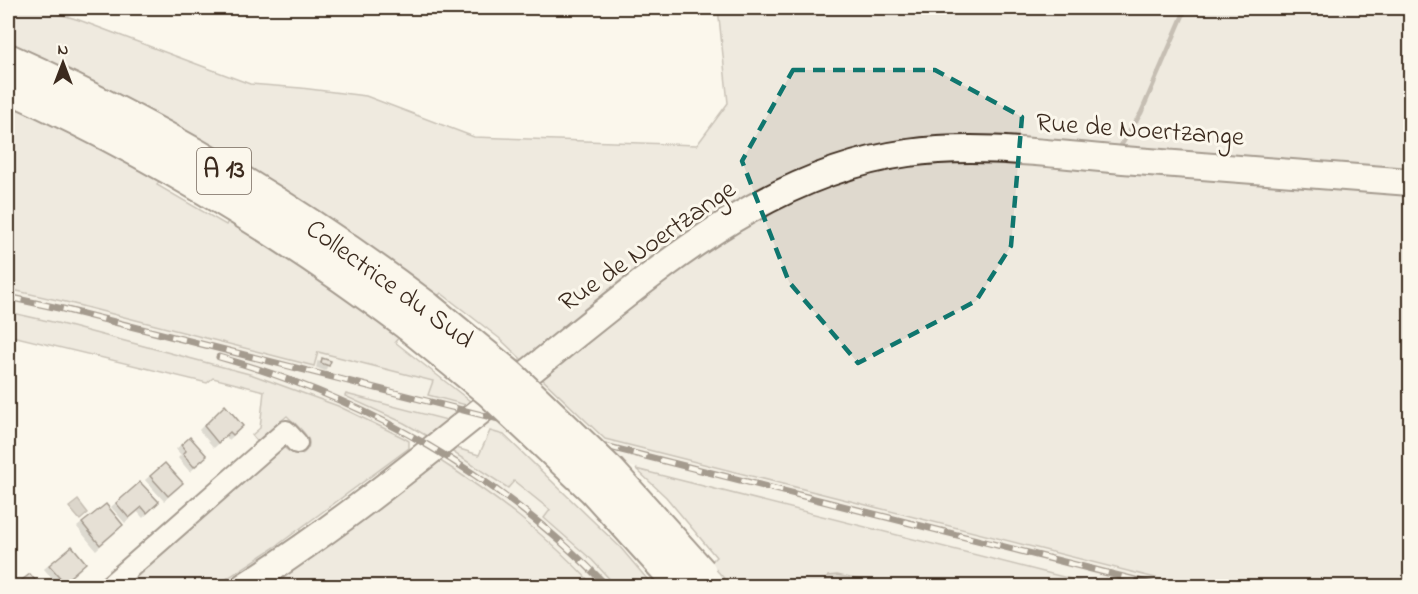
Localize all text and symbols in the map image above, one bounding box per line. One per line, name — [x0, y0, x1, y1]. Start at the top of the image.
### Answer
north arrow — [33, 33, 93, 93]
text: N — [58, 38, 69, 62]
street label: Rue de Noertzange — [1035, 104, 1246, 158]
road number: A 13 — [197, 148, 251, 194]
street label: Rue de Noertzange — [551, 171, 745, 323]
street label: Collectrice du Sud — [297, 211, 481, 359]

